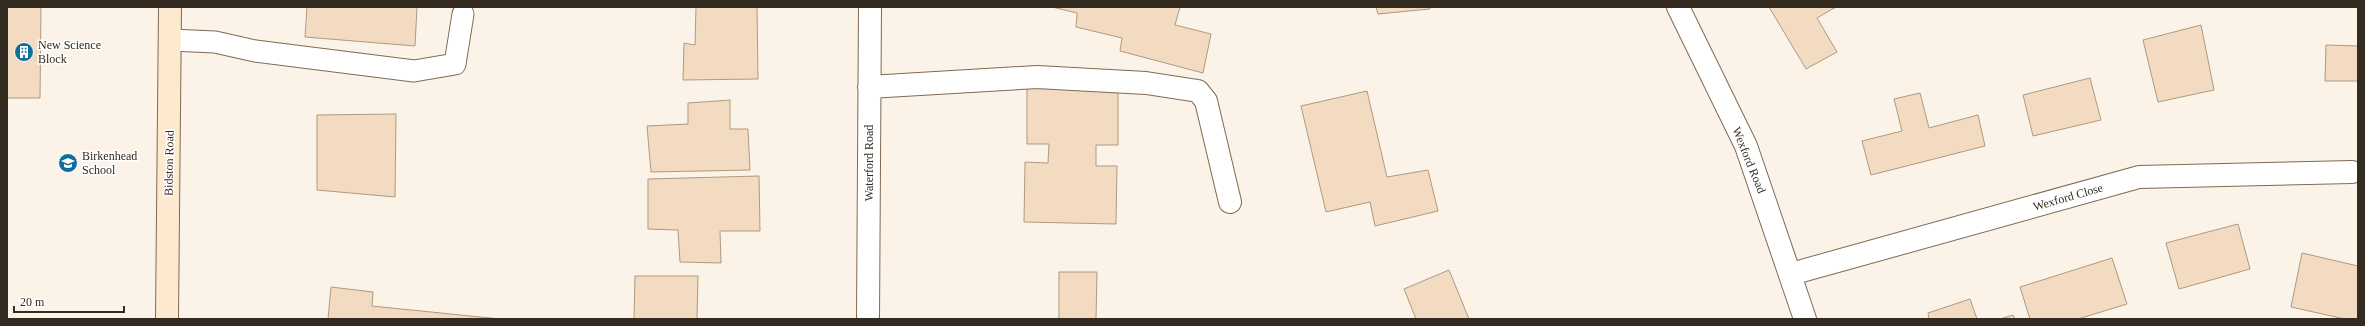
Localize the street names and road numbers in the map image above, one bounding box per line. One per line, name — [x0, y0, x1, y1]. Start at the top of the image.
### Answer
street label: Waterford Road — [862, 125, 876, 201]
street label: Wexford Road — [1729, 125, 1769, 195]
street label: Bidston Road — [161, 130, 177, 196]
street label: Wexford Close — [2031, 180, 2105, 214]

